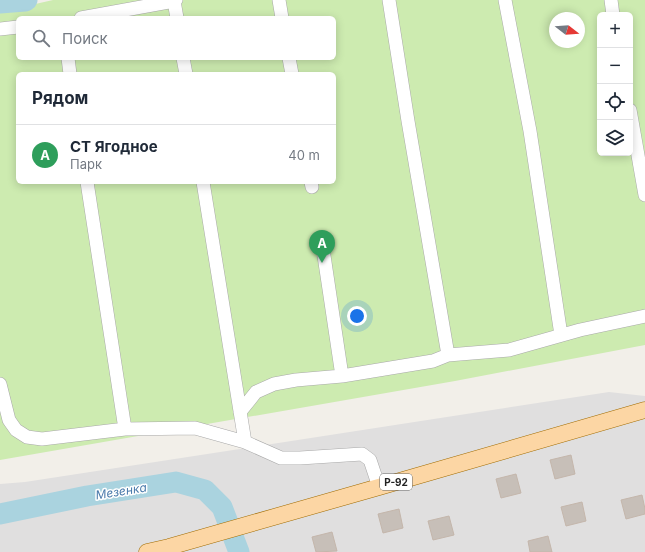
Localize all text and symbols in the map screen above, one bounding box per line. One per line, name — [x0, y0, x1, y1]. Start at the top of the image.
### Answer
north arrow — [549, 12, 585, 48]
map controls — [597, 12, 633, 156]
button: + — [597, 12, 633, 48]
search box — [16, 16, 336, 60]
icon: search — [30, 27, 52, 49]
text: Поиск — [62, 29, 108, 48]
button: − — [597, 48, 633, 84]
button: locate — [597, 84, 633, 120]
text: Рядом — [32, 88, 88, 108]
button: layers — [597, 120, 633, 156]
text: СТ Ягодное — [70, 137, 158, 156]
text: A — [40, 147, 50, 163]
text: 40 m — [288, 147, 320, 163]
text: Парк — [70, 156, 102, 172]
pin: A — [309, 230, 335, 263]
your location — [347, 306, 367, 326]
road number: Р-92 — [380, 474, 412, 490]
water label: Мезенка — [94, 480, 148, 502]

